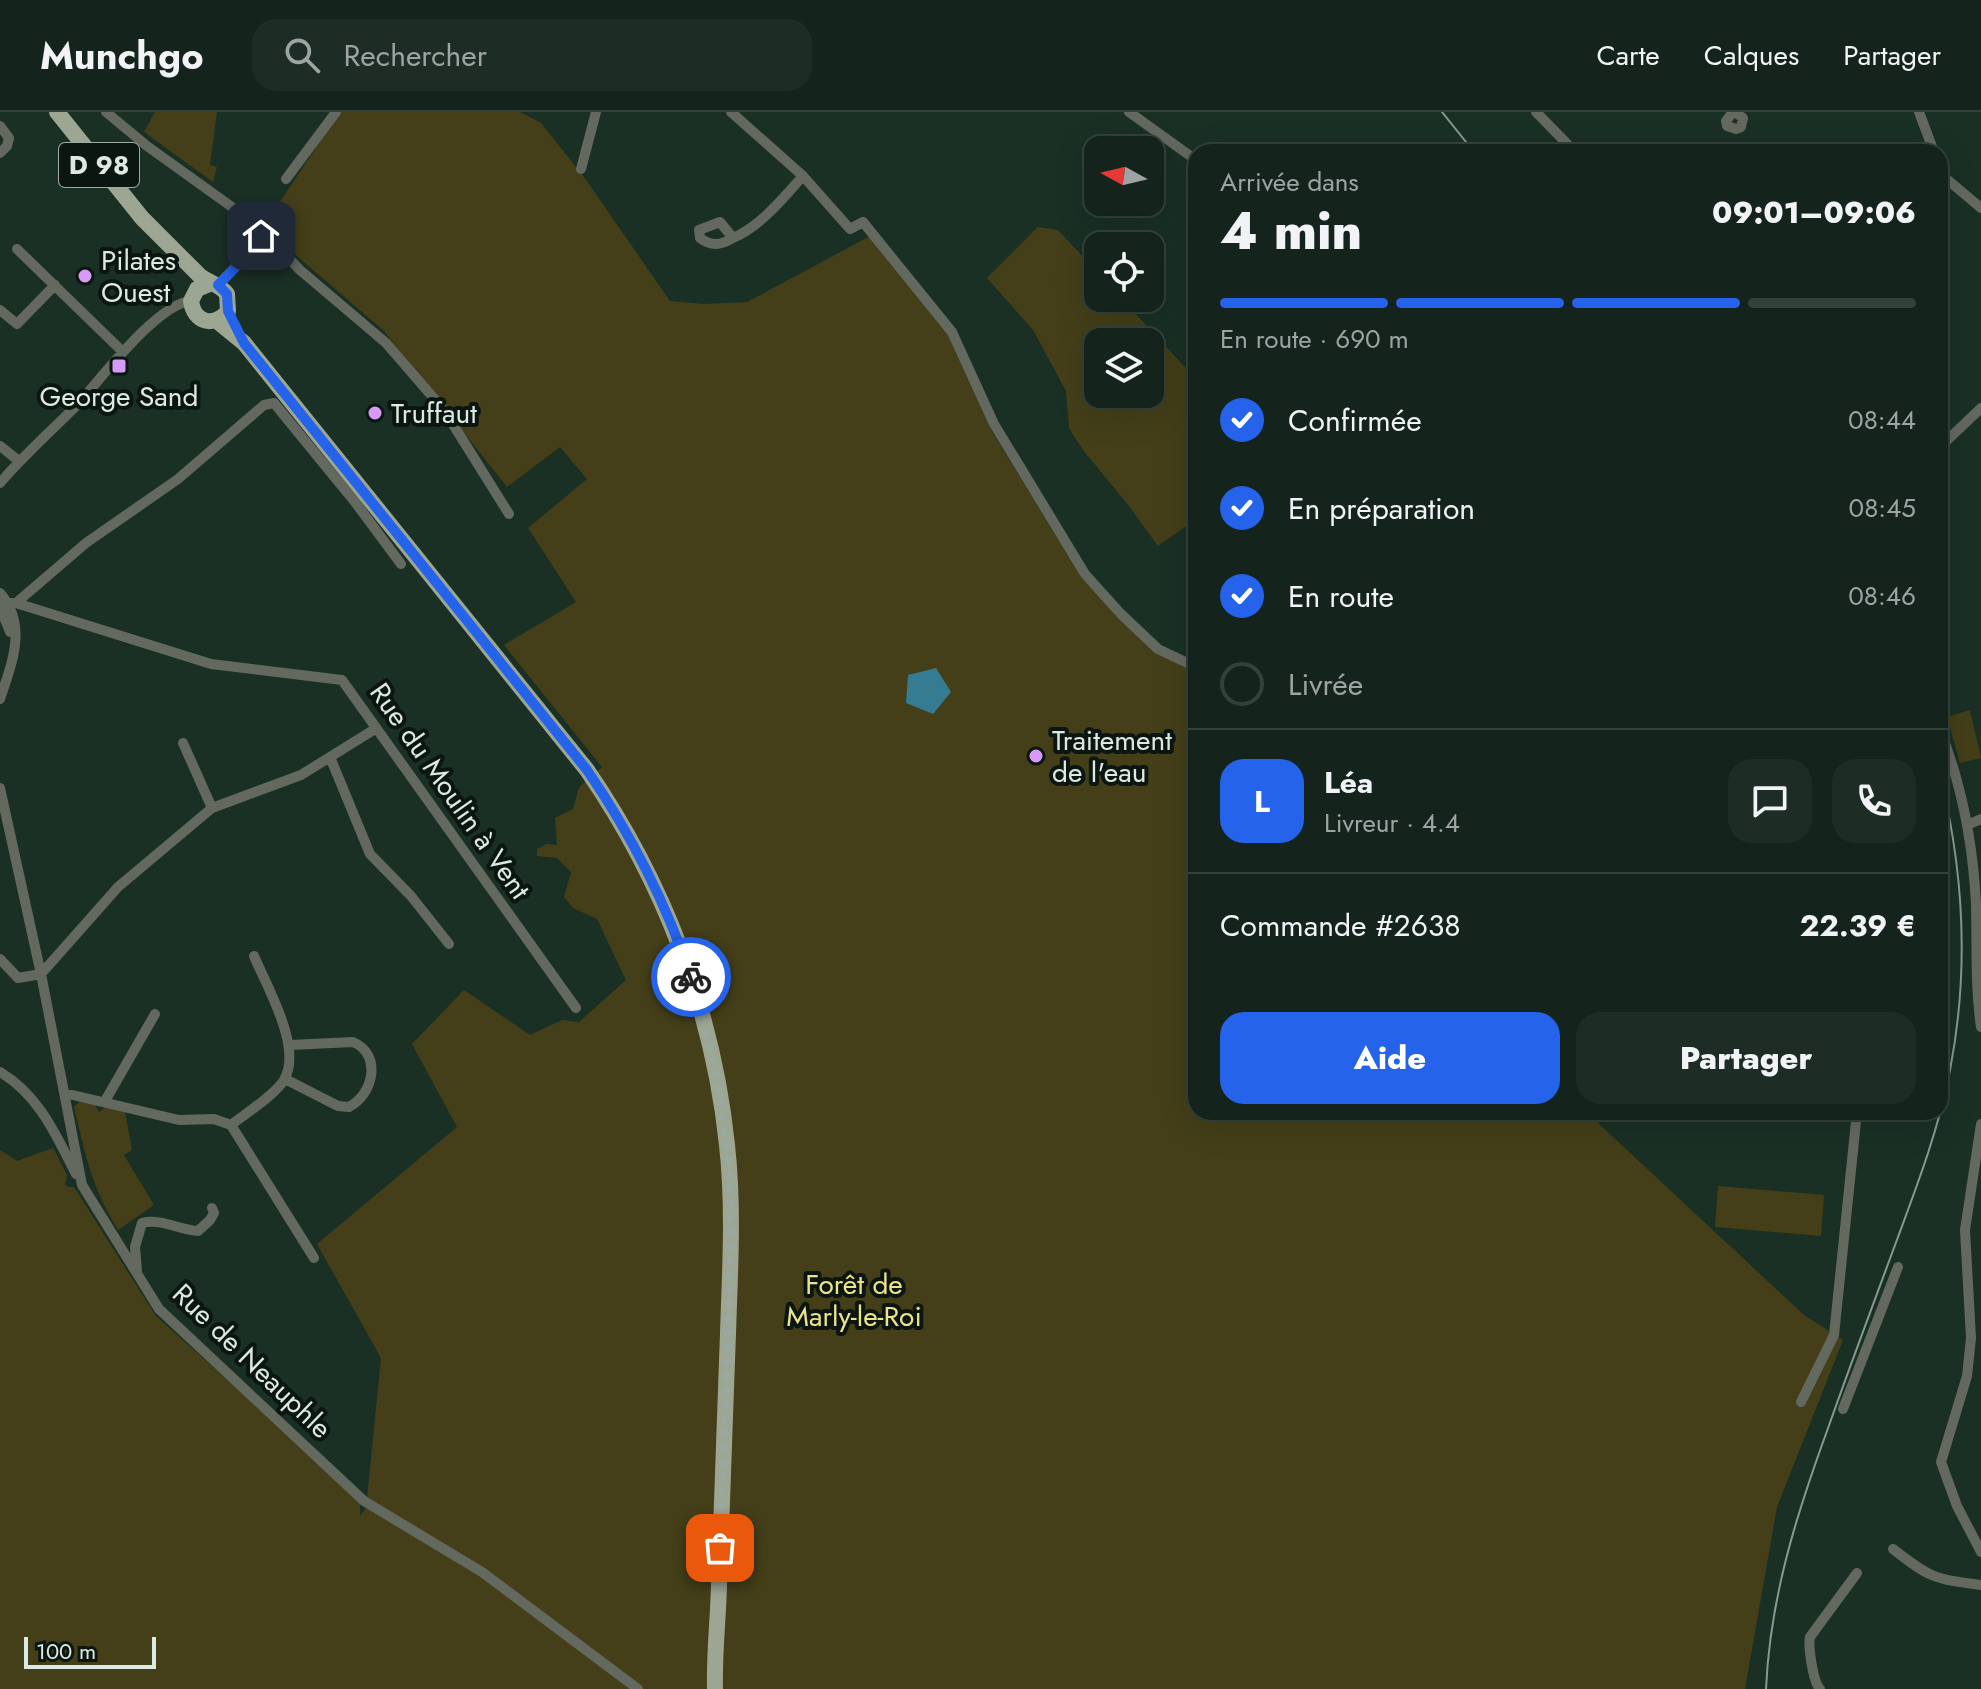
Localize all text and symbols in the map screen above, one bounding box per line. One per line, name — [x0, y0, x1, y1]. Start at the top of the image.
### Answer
search box — [252, 19, 812, 91]
text: Munchgo — [40, 28, 204, 83]
icon: search — [280, 33, 324, 77]
text: Rechercher — [344, 34, 487, 77]
text: Carte — [1596, 35, 1660, 76]
text: Calques — [1704, 35, 1799, 76]
text: Partager — [1843, 35, 1941, 76]
north arrow — [1084, 136, 1164, 216]
map controls — [1084, 136, 1164, 408]
road number: D 98 — [59, 143, 139, 187]
text: Arrivée dans — [1220, 163, 1359, 201]
text: 09:01–09:06 — [1712, 191, 1916, 234]
text: 4 min — [1220, 193, 1362, 269]
pin — [227, 202, 295, 270]
icon: home — [239, 214, 283, 258]
button: locate — [1084, 232, 1164, 312]
place label: Pilates Ouest — [101, 240, 176, 313]
marker: Pilates Ouest — [76, 267, 94, 285]
text: En route · 690 m — [1220, 320, 1409, 358]
button: layers — [1084, 328, 1164, 408]
marker: George Sand — [110, 357, 128, 375]
place label: George Sand — [40, 376, 198, 417]
place label: Truffaut — [391, 393, 477, 434]
icon: check — [1220, 398, 1264, 442]
text: Confirmée — [1288, 399, 1422, 442]
text: 08:44 — [1848, 401, 1916, 439]
marker: Truffaut — [366, 404, 384, 422]
icon: check — [1220, 486, 1264, 530]
text: En préparation — [1288, 487, 1475, 530]
text: 08:45 — [1849, 489, 1916, 527]
icon: check — [1220, 574, 1264, 618]
text: En route — [1288, 575, 1394, 618]
text: 08:46 — [1848, 577, 1916, 615]
text: Livrée — [1288, 663, 1363, 706]
street label: Rue du Moulin à Vent — [360, 674, 540, 908]
place label: Traitement de l'eau — [1052, 720, 1172, 793]
marker: Traitement de l'eau — [1027, 747, 1045, 765]
button: chat — [1728, 759, 1812, 843]
button: phone — [1832, 759, 1916, 843]
text: Léa — [1324, 761, 1373, 804]
text: L — [1254, 780, 1270, 823]
text: Livreur · 4.4 — [1324, 804, 1460, 842]
text: Commande #2638 — [1220, 904, 1461, 947]
text: 22.39 € — [1800, 904, 1916, 947]
courier — [651, 937, 731, 1017]
icon: bike — [669, 955, 713, 999]
button: Aide — [1220, 1012, 1560, 1104]
button: Partager — [1576, 1012, 1916, 1104]
park label: Forêt de Marly-le-Roi — [786, 1264, 922, 1337]
street label: Rue de Neauphle — [163, 1274, 341, 1448]
pin — [686, 1514, 754, 1582]
icon: bag — [698, 1526, 742, 1570]
scale bar — [24, 1633, 156, 1669]
text: 100 m — [36, 1635, 96, 1667]

